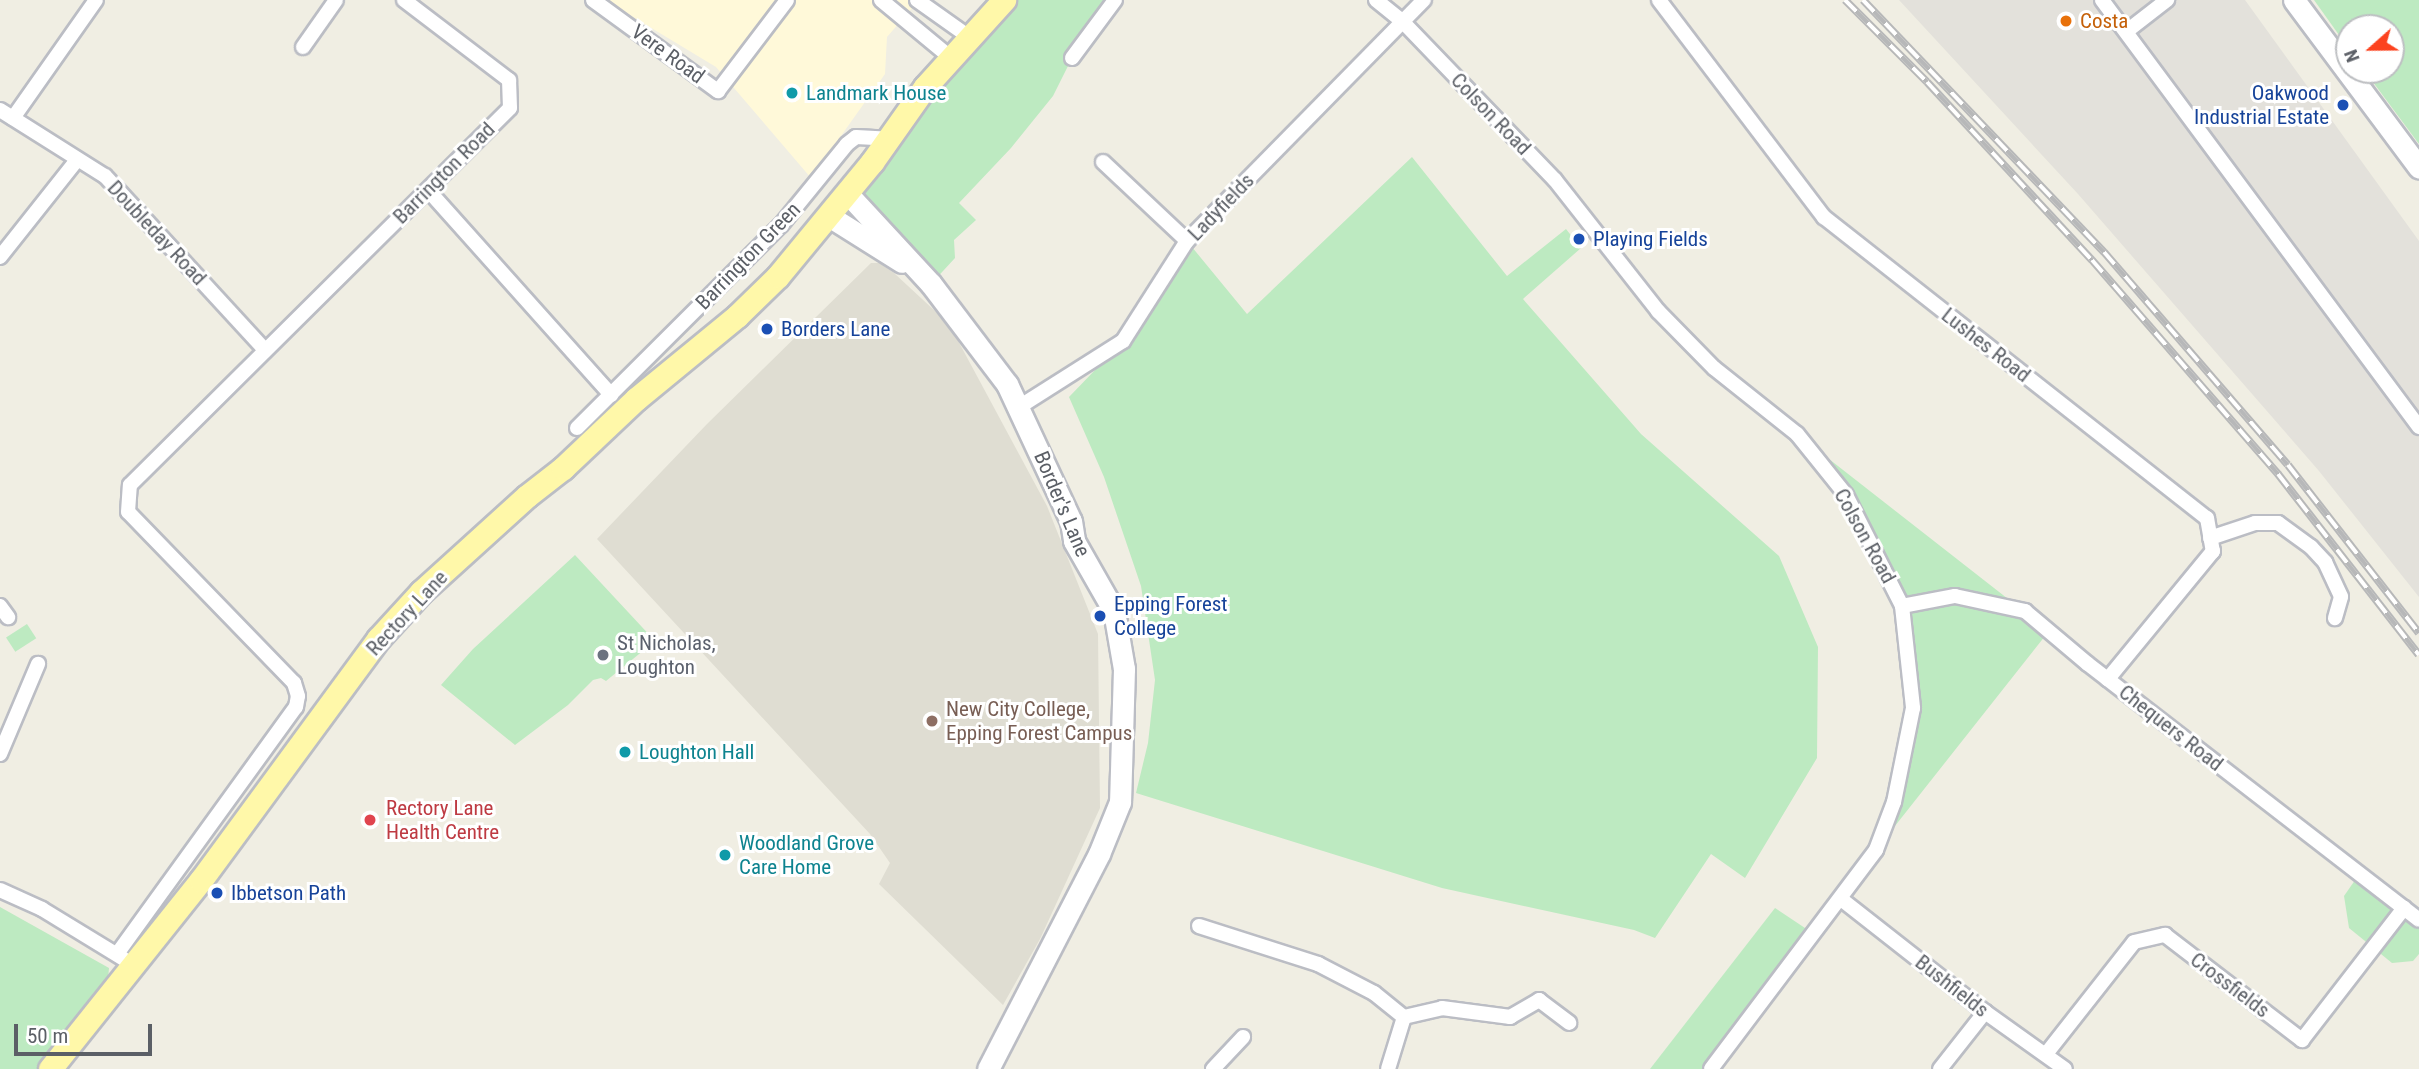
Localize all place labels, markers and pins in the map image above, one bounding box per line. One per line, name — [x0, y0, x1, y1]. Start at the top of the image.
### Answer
place label: Costa — [2080, 8, 2128, 34]
marker: Costa — [2058, 13, 2074, 29]
place label: Landmark House — [806, 80, 946, 106]
place label: Oakwood Industrial Estate — [2194, 80, 2329, 130]
marker: Landmark House — [784, 85, 800, 101]
marker: Oakwood Industrial Estate — [2335, 97, 2351, 113]
place label: Playing Fields — [1593, 226, 1708, 252]
marker: Playing Fields — [1571, 231, 1587, 247]
place label: Borders Lane — [781, 316, 890, 342]
marker: Borders Lane — [759, 321, 775, 337]
place label: Epping Forest College — [1114, 591, 1228, 641]
marker: Epping Forest College — [1092, 608, 1108, 624]
place label: St Nicholas, Loughton — [617, 630, 716, 680]
marker: St Nicholas, Loughton — [595, 647, 611, 663]
place label: New City College, Epping Forest Campus — [946, 696, 1132, 746]
marker: New City College, Epping Forest Campus — [924, 713, 940, 729]
place label: Loughton Hall — [639, 739, 754, 765]
marker: Loughton Hall — [617, 744, 633, 760]
place label: Rectory Lane Health Centre — [386, 795, 499, 845]
marker: Rectory Lane Health Centre — [360, 810, 380, 830]
place label: Woodland Grove Care Home — [739, 830, 874, 880]
marker: Woodland Grove Care Home — [717, 847, 733, 863]
place label: Ibbetson Path — [231, 880, 346, 906]
marker: Ibbetson Path — [209, 885, 225, 901]

